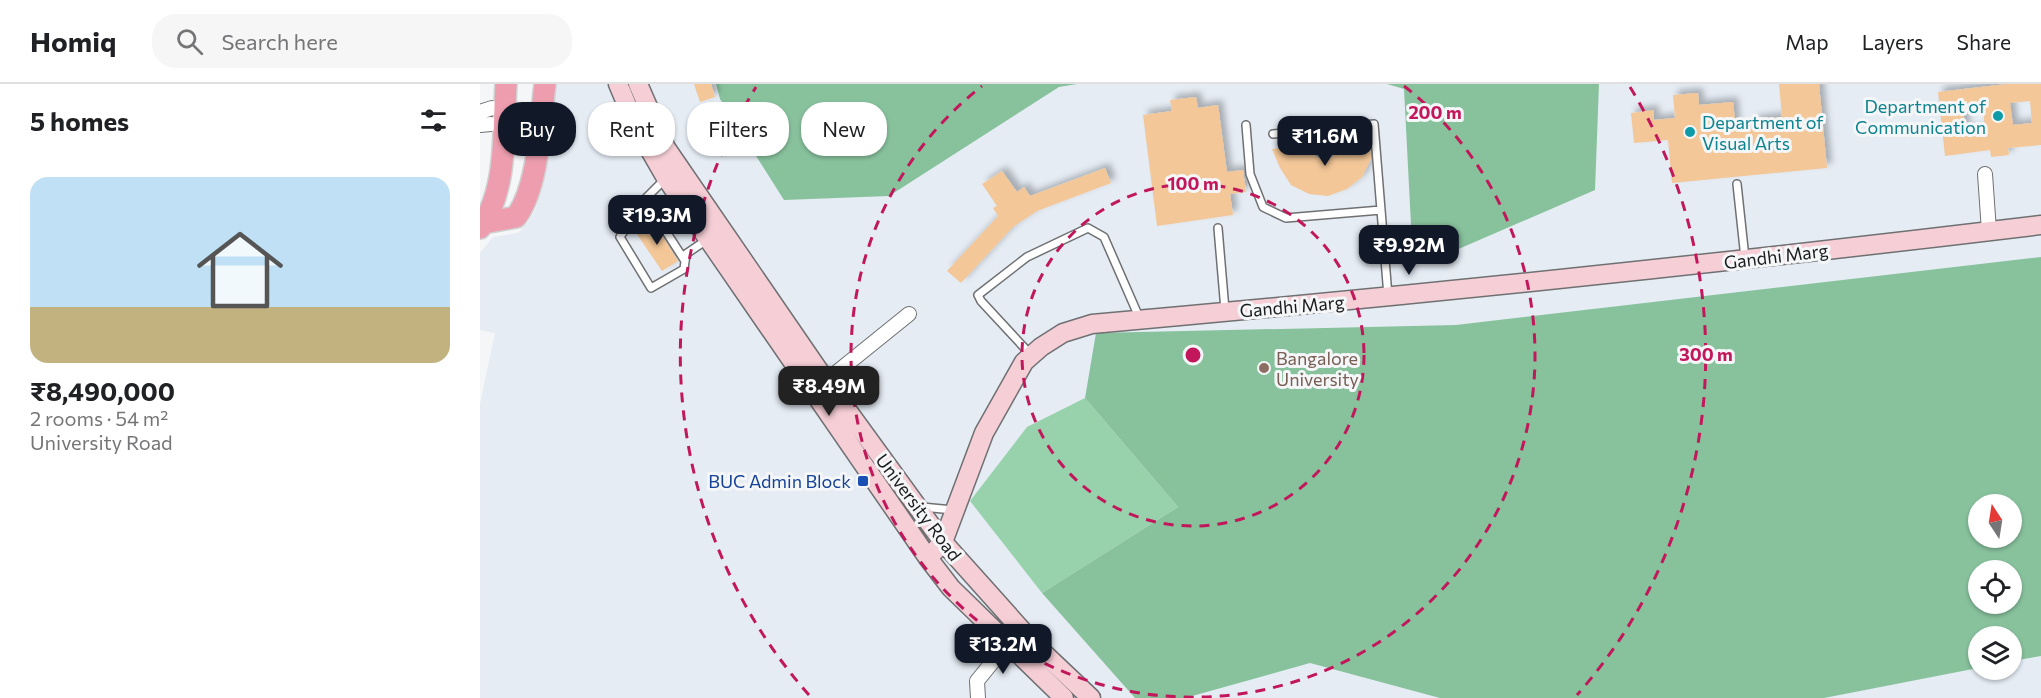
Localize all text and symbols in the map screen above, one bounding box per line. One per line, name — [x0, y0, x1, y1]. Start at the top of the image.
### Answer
search box — [152, 14, 572, 68]
text: Homiq — [30, 24, 116, 58]
icon: search — [173, 25, 206, 58]
text: Search here — [221, 28, 338, 55]
text: Map — [1785, 29, 1829, 54]
text: Layers — [1862, 29, 1924, 54]
text: Share — [1957, 29, 2011, 54]
place label: Department of Communication — [1855, 95, 1987, 138]
text: 200 m — [1408, 101, 1462, 123]
chip: Buy — [498, 102, 576, 156]
chip: Rent — [588, 102, 675, 156]
chip: Filters — [687, 102, 789, 156]
chip: New — [801, 102, 887, 156]
icon: filters — [417, 104, 450, 137]
text: 5 homes — [30, 105, 129, 136]
marker: Department of Communication — [1991, 109, 2005, 123]
place label: Department of Visual Arts — [1702, 111, 1824, 154]
pin: ₹11.6M — [1276, 116, 1374, 167]
text: ₹11.6M — [1291, 123, 1359, 147]
marker: Department of Visual Arts — [1683, 125, 1697, 139]
text: 100 m — [1167, 172, 1219, 194]
pin: ₹19.3M — [608, 195, 706, 246]
text: ₹19.3M — [622, 202, 692, 226]
icon: home — [186, 216, 294, 324]
pin: ₹9.92M — [1360, 225, 1458, 276]
text: ₹9.92M — [1373, 232, 1445, 256]
street label: Gandhi Marg — [1722, 239, 1830, 273]
street label: Gandhi Marg — [1239, 290, 1346, 322]
text: 300 m — [1679, 343, 1733, 365]
centre of rings — [1183, 345, 1203, 365]
place label: Bangalore University — [1276, 347, 1359, 390]
marker: Bangalore University — [1257, 361, 1271, 375]
pin: ₹8.49M — [780, 366, 878, 417]
text: ₹8.49M — [792, 373, 866, 397]
text: ₹8,490,000 — [30, 375, 175, 406]
text: 2 rooms · 54 m² — [30, 406, 168, 430]
text: University Road — [30, 430, 173, 454]
street label: University Road — [872, 449, 966, 565]
place label: BUC Admin Block — [708, 470, 851, 492]
marker: BUC Admin Block — [856, 474, 870, 488]
north arrow — [1968, 494, 2022, 548]
map controls — [1968, 494, 2022, 680]
button: locate — [1968, 560, 2022, 614]
pin: ₹13.2M — [954, 624, 1052, 675]
button: layers — [1968, 626, 2022, 680]
text: ₹13.2M — [969, 631, 1037, 655]

